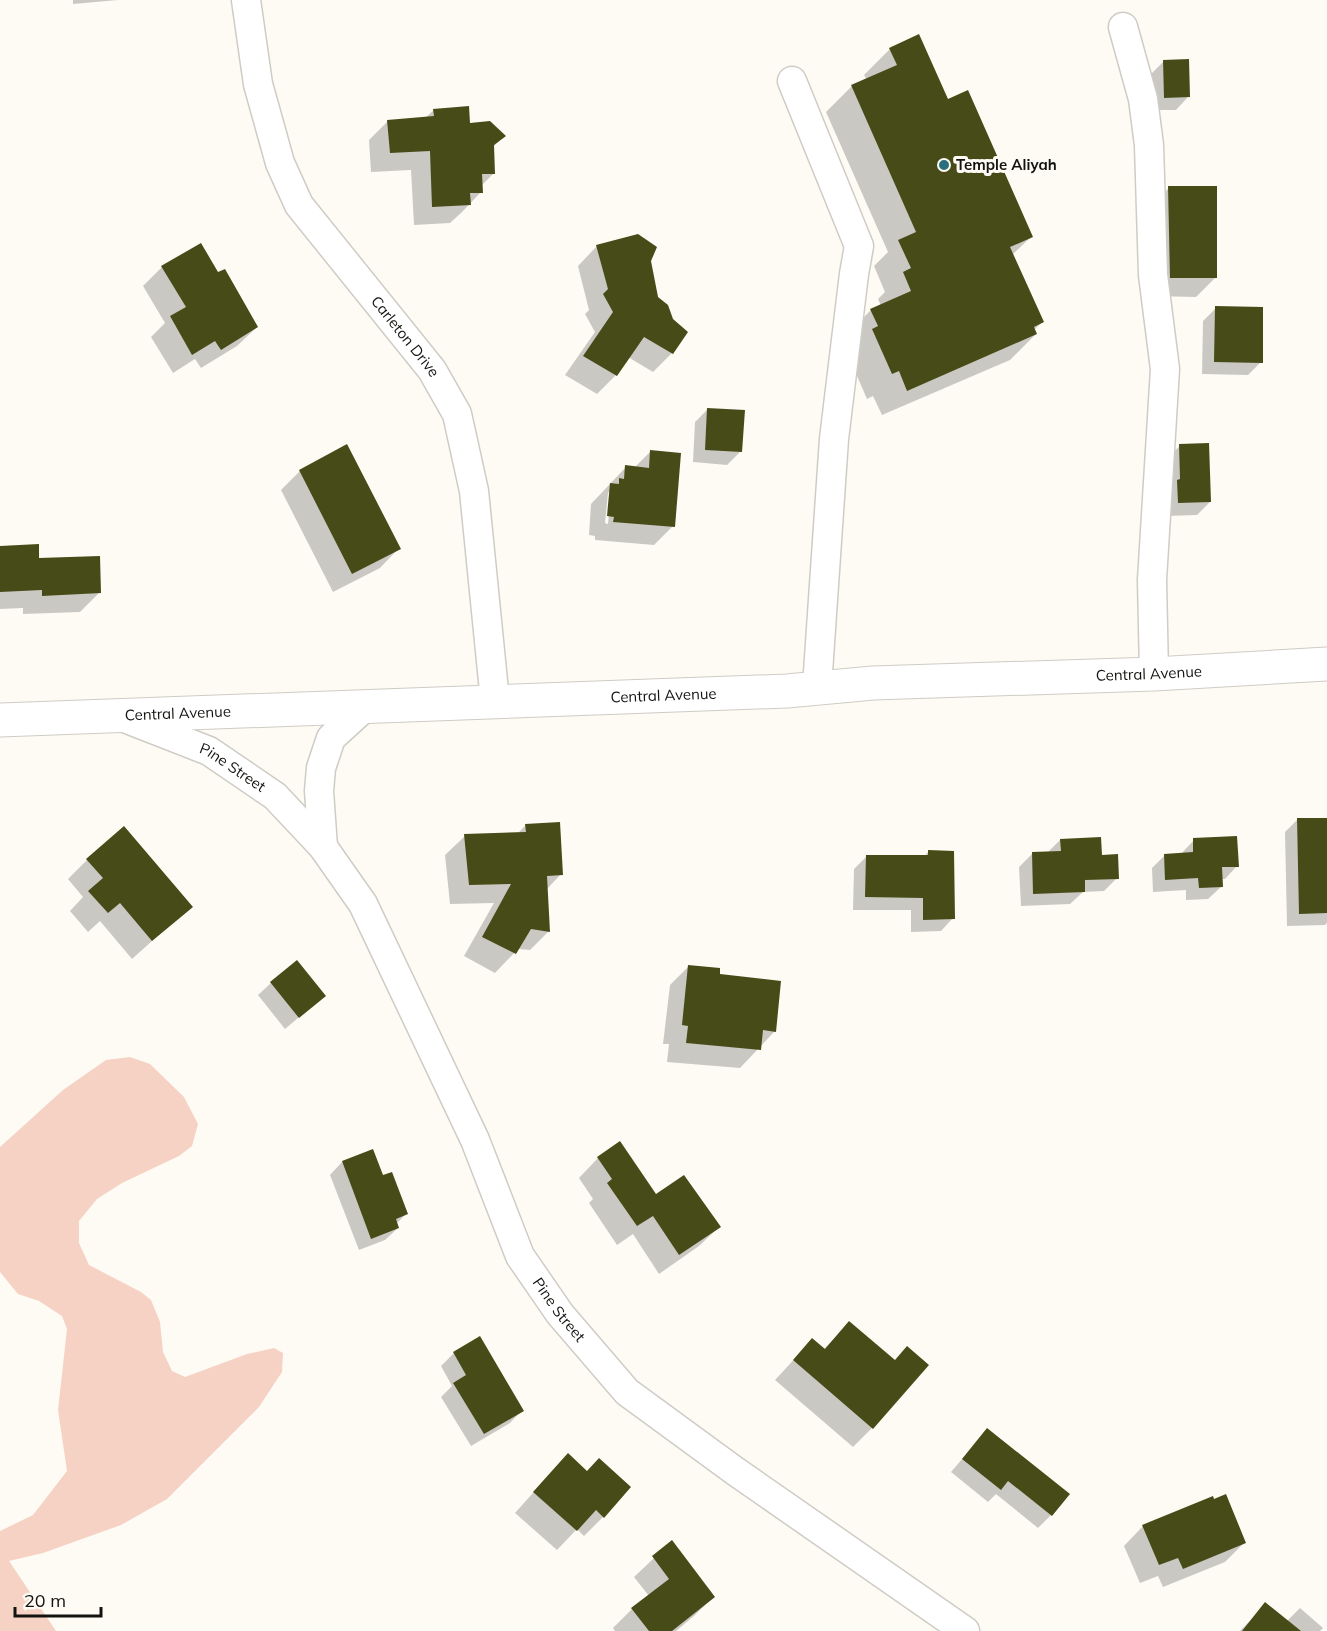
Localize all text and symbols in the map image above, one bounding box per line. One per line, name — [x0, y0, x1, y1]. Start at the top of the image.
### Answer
place label: Temple Aliyah — [956, 155, 1057, 174]
marker: Temple Aliyah — [937, 158, 951, 172]
street label: Carleton Drive — [367, 292, 444, 380]
street label: Central Avenue — [1096, 661, 1202, 685]
street label: Central Avenue — [610, 684, 717, 706]
street label: Central Avenue — [124, 701, 231, 724]
street label: Pine Street — [197, 738, 270, 796]
street label: Pine Street — [529, 1274, 590, 1346]
scale bar — [15, 1580, 100, 1618]
text: 20 m — [24, 1589, 66, 1612]

